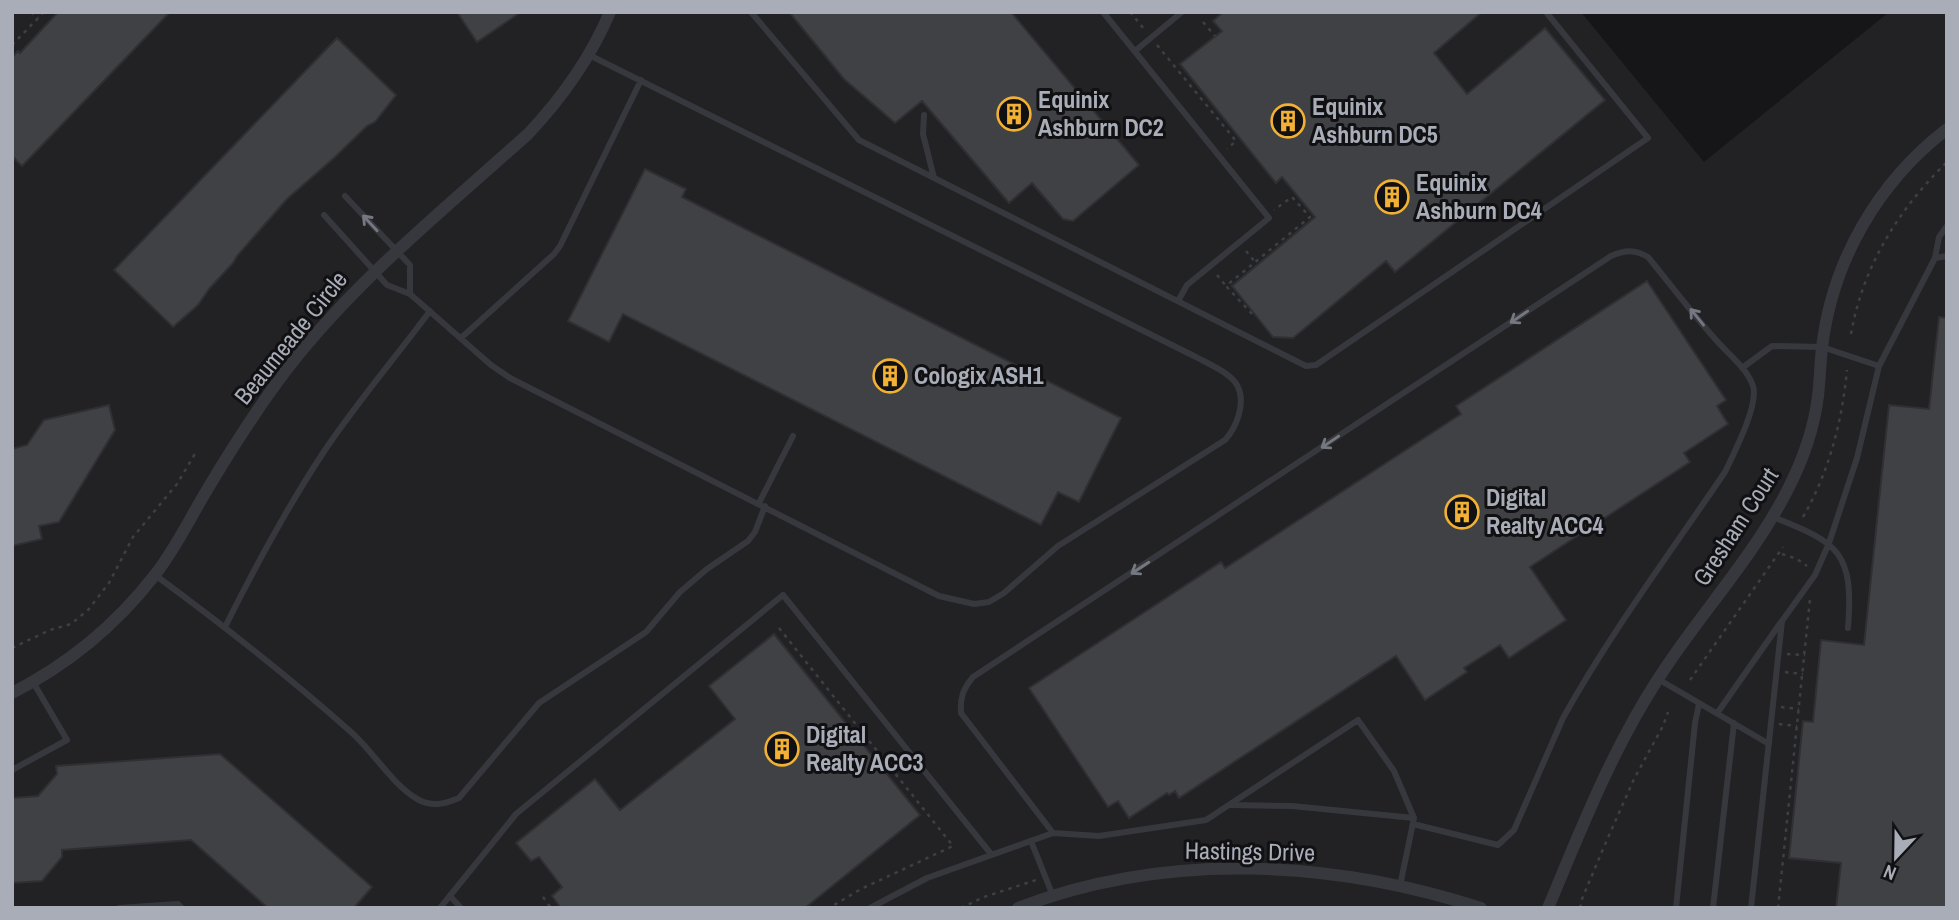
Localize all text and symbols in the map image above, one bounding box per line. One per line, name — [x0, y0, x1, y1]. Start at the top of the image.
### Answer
place label: Equinix Ashburn DC2 — [1038, 83, 1164, 143]
place label: Equinix Ashburn DC5 — [1312, 90, 1438, 150]
building icon: Equinix Ashburn DC2 — [995, 95, 1033, 133]
building icon: Equinix Ashburn DC5 — [1269, 102, 1307, 140]
place label: Equinix Ashburn DC4 — [1416, 166, 1542, 226]
building icon: Equinix Ashburn DC4 — [1373, 178, 1411, 216]
one-way arrow — [362, 215, 379, 232]
street label: Beaumeade Circle — [227, 264, 354, 411]
one-way arrow — [1689, 309, 1705, 327]
one-way arrow — [1510, 310, 1530, 324]
building icon: Cologix ASH1 — [871, 357, 909, 395]
place label: Cologix ASH1 — [914, 359, 1043, 391]
one-way arrow — [1321, 435, 1340, 450]
street label: Gresham Court — [1685, 461, 1785, 592]
place label: Digital Realty ACC4 — [1486, 481, 1603, 541]
building icon: Digital Realty ACC4 — [1443, 493, 1481, 531]
one-way arrow — [1131, 560, 1150, 575]
place label: Digital Realty ACC3 — [806, 718, 923, 778]
building icon: Digital Realty ACC3 — [763, 730, 801, 768]
north arrow — [1861, 822, 1931, 892]
street label: Hastings Drive — [1185, 834, 1315, 868]
text: N — [1880, 859, 1900, 887]

